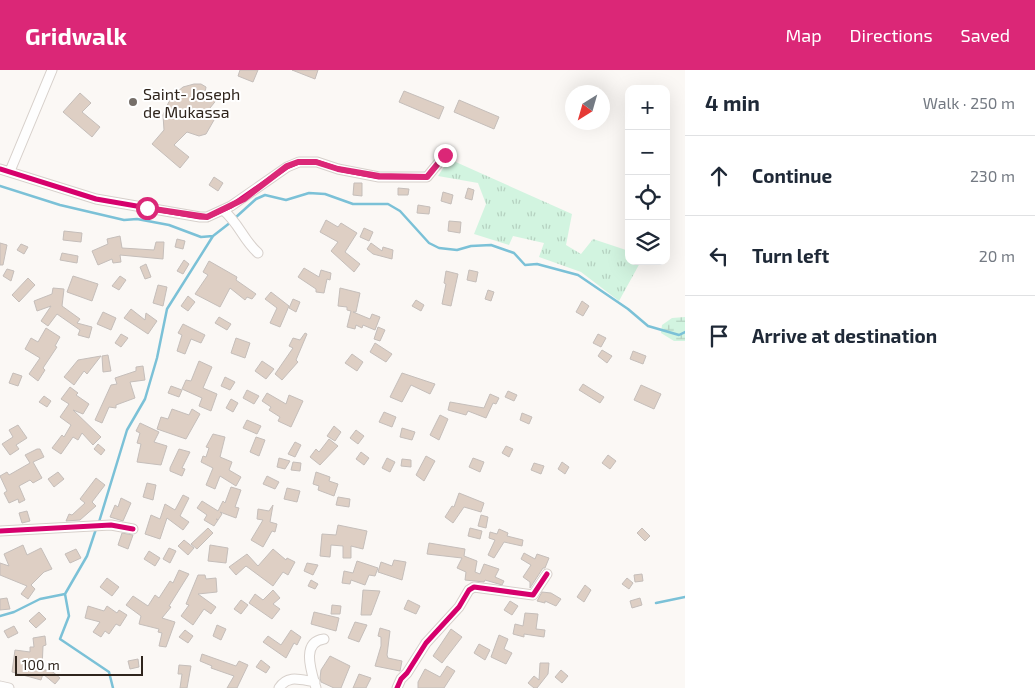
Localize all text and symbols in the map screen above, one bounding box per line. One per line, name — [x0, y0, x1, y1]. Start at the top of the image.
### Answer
text: Gridwalk — [25, 21, 127, 50]
text: Map — [785, 24, 822, 46]
text: Directions — [850, 24, 933, 46]
text: Saved — [961, 24, 1010, 46]
place label: Saint- Joseph de Mukassa — [143, 84, 240, 121]
north arrow — [565, 85, 610, 130]
map controls — [625, 85, 670, 265]
button: + — [625, 85, 670, 130]
text: 4 min — [705, 90, 760, 115]
text: Walk · 250 m — [923, 93, 1015, 112]
marker: Saint- Joseph de Mukassa — [127, 96, 139, 108]
button: − — [625, 130, 670, 175]
route end — [434, 144, 457, 167]
icon: ahead — [705, 162, 733, 190]
text: Continue — [752, 164, 832, 187]
text: 230 m — [970, 166, 1015, 185]
button: locate — [625, 175, 670, 220]
route start — [136, 197, 159, 220]
button: layers — [625, 220, 670, 265]
icon: left — [705, 242, 733, 270]
text: Turn left — [752, 244, 829, 267]
text: 20 m — [979, 246, 1015, 265]
icon: arrive — [705, 322, 733, 350]
text: Arrive at destination — [752, 324, 937, 347]
scale bar — [15, 653, 142, 676]
text: 100 m — [22, 656, 60, 673]

